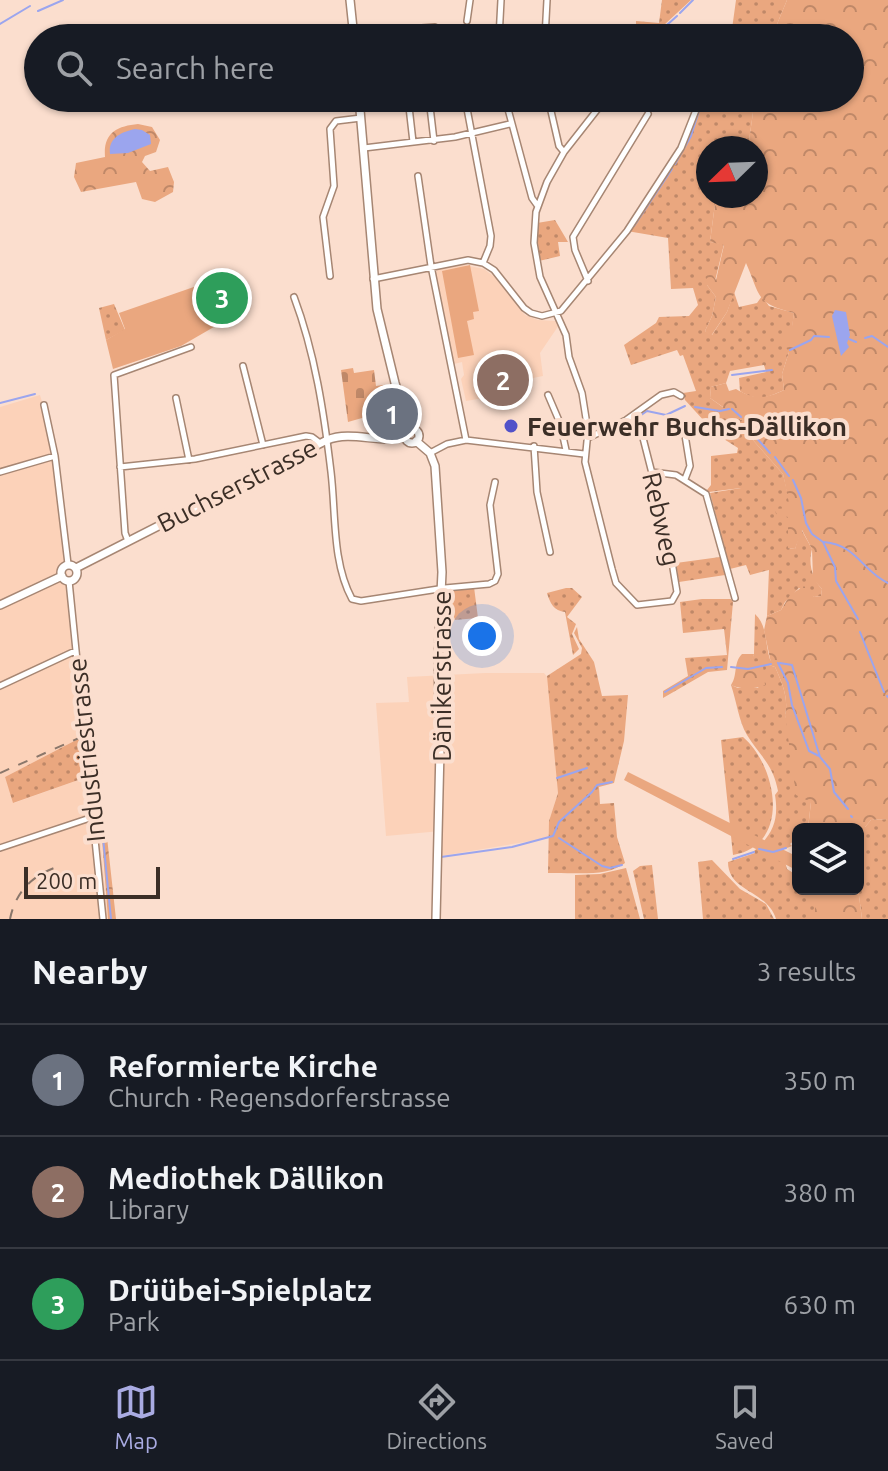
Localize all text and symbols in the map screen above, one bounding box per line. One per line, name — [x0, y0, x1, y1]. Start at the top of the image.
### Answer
search box — [24, 24, 864, 112]
icon: search — [52, 46, 96, 90]
text: Search here — [116, 51, 275, 85]
north arrow — [696, 136, 768, 208]
pin: 3 — [196, 268, 248, 328]
pin: 2 — [477, 350, 529, 410]
pin: 1 — [366, 384, 418, 444]
place label: Feuerwehr Buchs-Dällikon — [527, 412, 847, 441]
marker: Feuerwehr Buchs-Dällikon — [502, 417, 520, 435]
street label: Buchserstrasse — [152, 432, 322, 538]
street label: Rebweg — [637, 469, 687, 569]
street label: Dänikerstrasse — [427, 590, 456, 762]
your location — [462, 616, 502, 656]
street label: Industriestrasse — [62, 656, 110, 844]
map controls — [792, 823, 864, 895]
button: layers — [792, 823, 864, 895]
scale bar — [24, 863, 160, 899]
text: 200 m — [36, 868, 97, 893]
text: Nearby — [32, 952, 147, 990]
text: 3 results — [757, 957, 856, 986]
text: Reformierte Kirche — [108, 1049, 378, 1083]
text: 1 — [51, 1066, 65, 1095]
text: 350 m — [784, 1066, 856, 1095]
text: Church · Regensdorferstrasse — [108, 1083, 451, 1112]
text: Mediothek Dällikon — [108, 1161, 384, 1195]
text: 2 — [51, 1178, 65, 1207]
text: 380 m — [784, 1178, 856, 1207]
text: Library — [108, 1195, 189, 1224]
text: Drüübei-Spielplatz — [108, 1273, 372, 1307]
text: 3 — [51, 1290, 65, 1319]
text: 630 m — [784, 1290, 856, 1319]
text: Park — [108, 1307, 160, 1336]
tab: Map — [114, 1380, 158, 1453]
tab: Directions — [386, 1380, 487, 1453]
tab: Saved — [715, 1380, 774, 1453]

